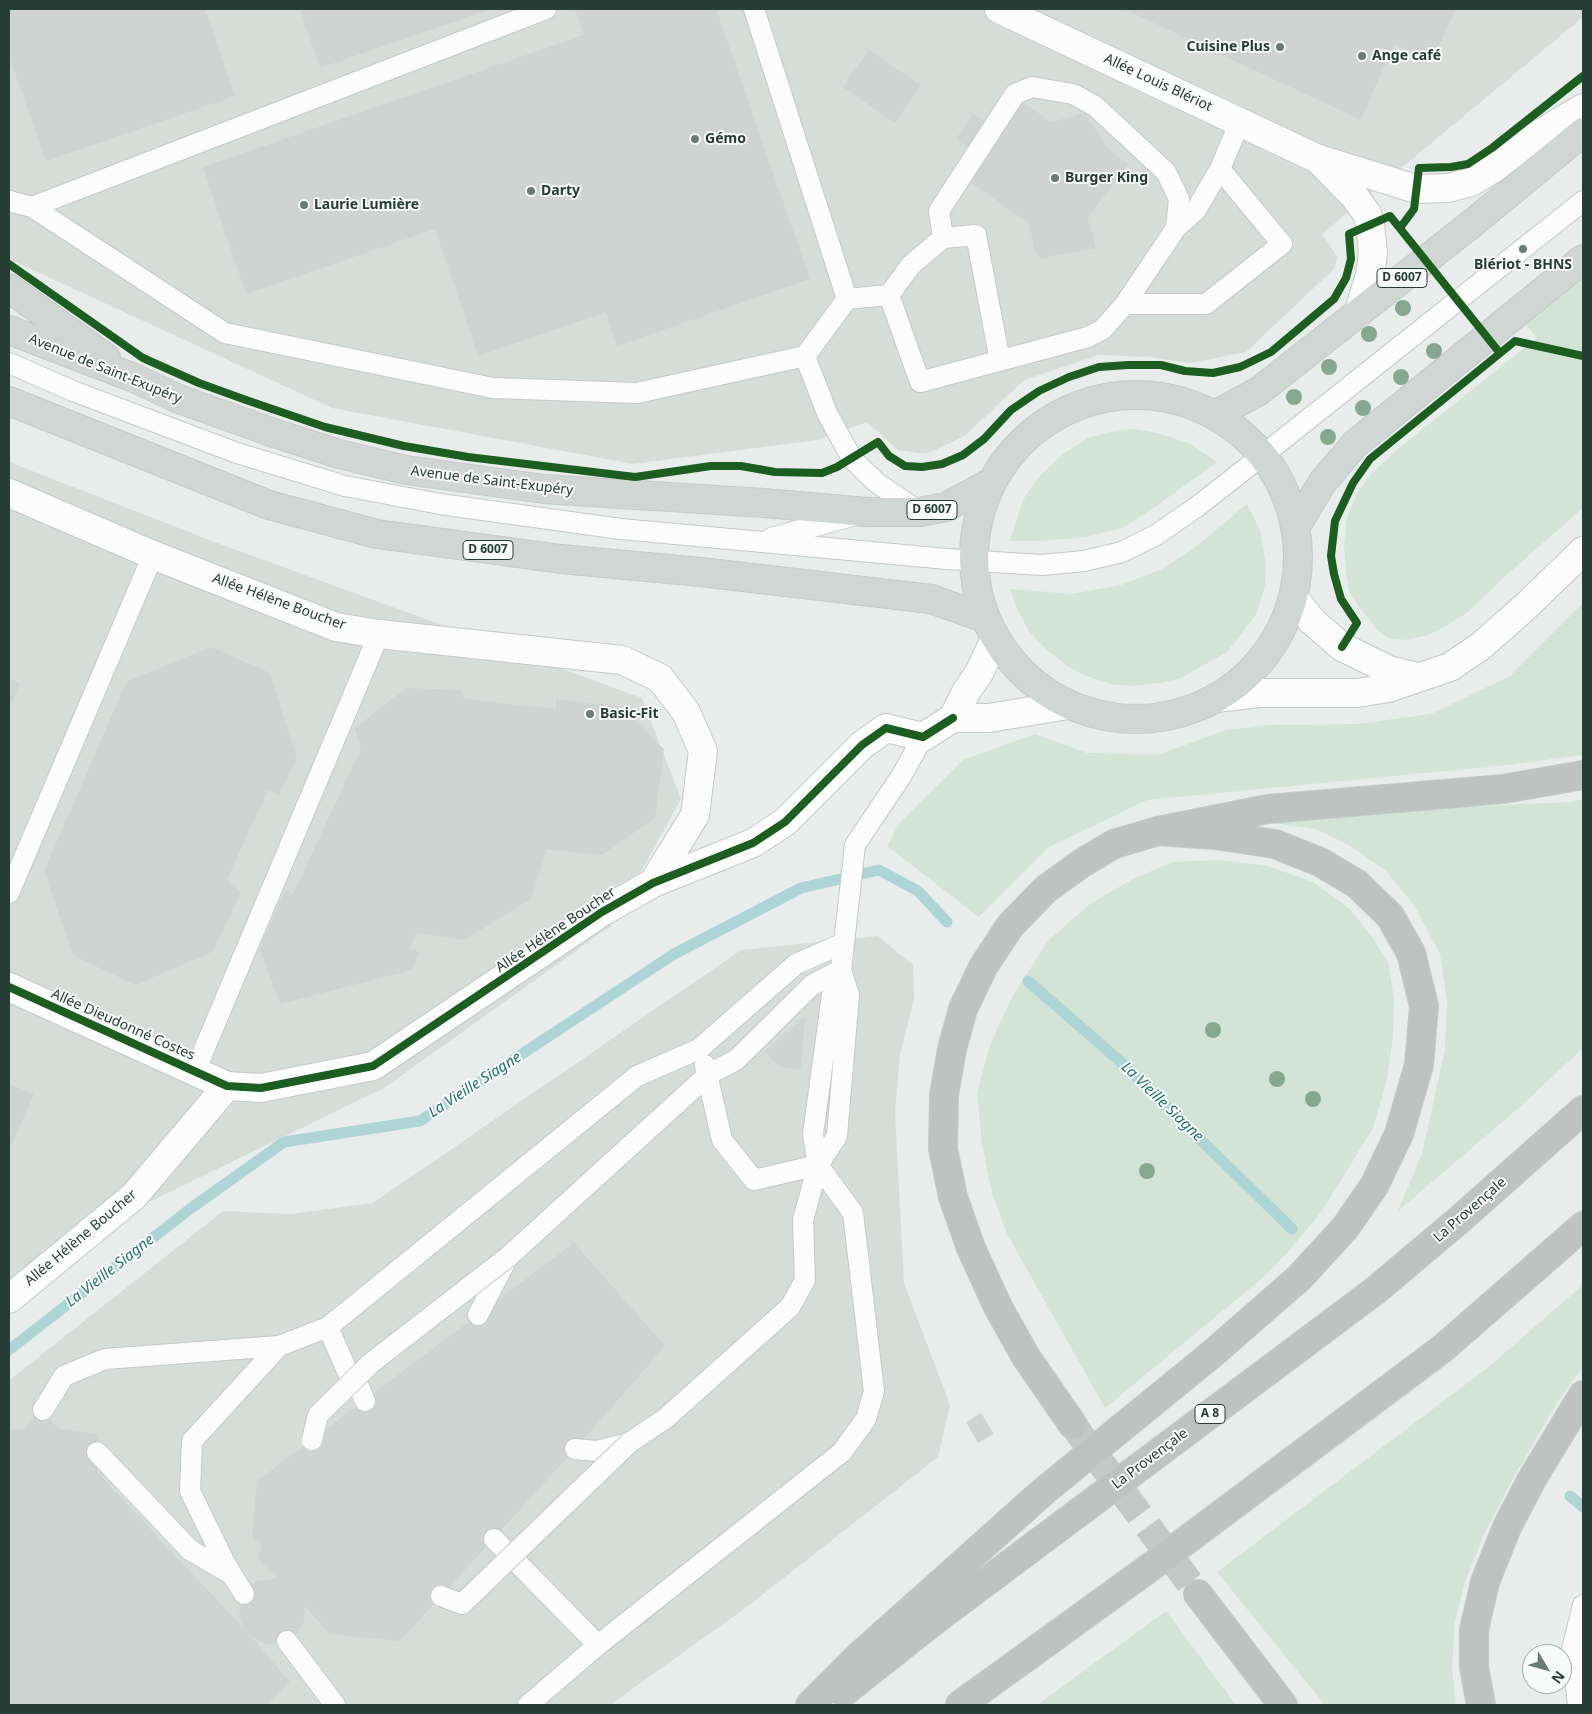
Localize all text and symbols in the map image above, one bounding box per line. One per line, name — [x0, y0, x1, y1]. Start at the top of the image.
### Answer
place label: Cuisine Plus — [1186, 39, 1270, 55]
marker: Cuisine Plus — [1274, 41, 1286, 53]
place label: Ange café — [1372, 48, 1441, 64]
marker: Ange café — [1356, 50, 1368, 62]
street label: Allée Louis Blériot — [1101, 51, 1215, 115]
place label: Gémo — [705, 131, 746, 147]
marker: Gémo — [689, 133, 701, 145]
place label: Burger King — [1065, 170, 1148, 186]
marker: Burger King — [1049, 172, 1061, 184]
place label: Darty — [541, 183, 580, 199]
marker: Darty — [525, 185, 537, 197]
place label: Laurie Lumière — [314, 197, 419, 213]
marker: Laurie Lumière — [298, 199, 310, 211]
marker: Blériot - BHNS — [1517, 243, 1529, 255]
place label: Blériot - BHNS — [1474, 257, 1572, 273]
road number: D 6007 — [1377, 268, 1427, 288]
street label: Avenue de Saint-Exupéry — [26, 331, 184, 407]
street label: Avenue de Saint-Exupéry — [410, 463, 574, 499]
road number: D 6007 — [907, 500, 957, 520]
road number: D 6007 — [463, 540, 513, 560]
street label: Allée Hélène Boucher — [210, 570, 348, 634]
place label: Basic-Fit — [600, 706, 659, 722]
marker: Basic-Fit — [584, 708, 596, 720]
street label: Allée Hélène Boucher — [493, 884, 619, 976]
street label: Allée Dieudonné Costes — [49, 986, 197, 1064]
water label: La Vieille Siagne — [425, 1048, 525, 1122]
water label: La Vieille Siagne — [1117, 1058, 1207, 1146]
street label: La Provençale — [1430, 1174, 1510, 1246]
street label: Allée Hélène Boucher — [22, 1186, 140, 1290]
water label: La Vieille Siagne — [62, 1231, 158, 1311]
road number: A 8 — [1195, 1405, 1225, 1424]
street label: La Provençale — [1109, 1425, 1191, 1493]
north arrow — [1522, 1644, 1572, 1694]
text: N — [1548, 1667, 1570, 1688]

